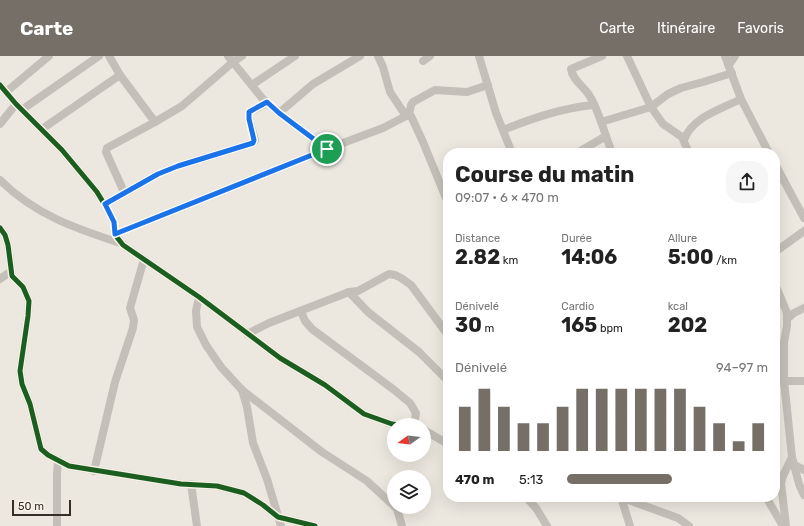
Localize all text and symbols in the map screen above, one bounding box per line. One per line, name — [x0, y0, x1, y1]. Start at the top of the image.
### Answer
text: Carte — [20, 17, 73, 40]
text: Carte — [599, 20, 635, 37]
text: Itinéraire — [657, 20, 715, 37]
text: Favoris — [737, 20, 784, 37]
pin — [310, 132, 344, 166]
icon: arrive — [316, 138, 338, 160]
text: Course du matin — [455, 161, 634, 188]
button: share — [726, 161, 768, 203]
text: 09:07 · 6 × 470 m — [455, 190, 559, 205]
text: Distance — [455, 232, 500, 245]
text: Durée — [561, 232, 592, 245]
text: Allure — [668, 232, 697, 245]
text: 2.82 — [455, 245, 500, 269]
text: 14:06 — [561, 245, 617, 269]
text: 5:00 — [668, 245, 714, 269]
text: km — [500, 254, 518, 267]
text: /km — [714, 254, 737, 267]
text: Dénivelé — [455, 300, 499, 313]
text: Cardio — [561, 300, 594, 313]
text: kcal — [668, 300, 688, 313]
text: 30 — [455, 313, 482, 337]
text: 165 — [561, 313, 597, 337]
text: 202 — [668, 313, 707, 337]
text: m — [482, 322, 494, 335]
text: bpm — [597, 322, 623, 335]
text: Dénivelé — [455, 360, 507, 375]
text: 94–97 m — [716, 360, 768, 375]
north arrow — [387, 418, 431, 462]
map controls — [387, 418, 431, 514]
button: layers — [387, 470, 431, 514]
text: 470 m — [455, 472, 495, 487]
text: 5:13 — [519, 472, 543, 487]
scale bar — [12, 498, 71, 517]
text: 50 m — [18, 500, 44, 513]

